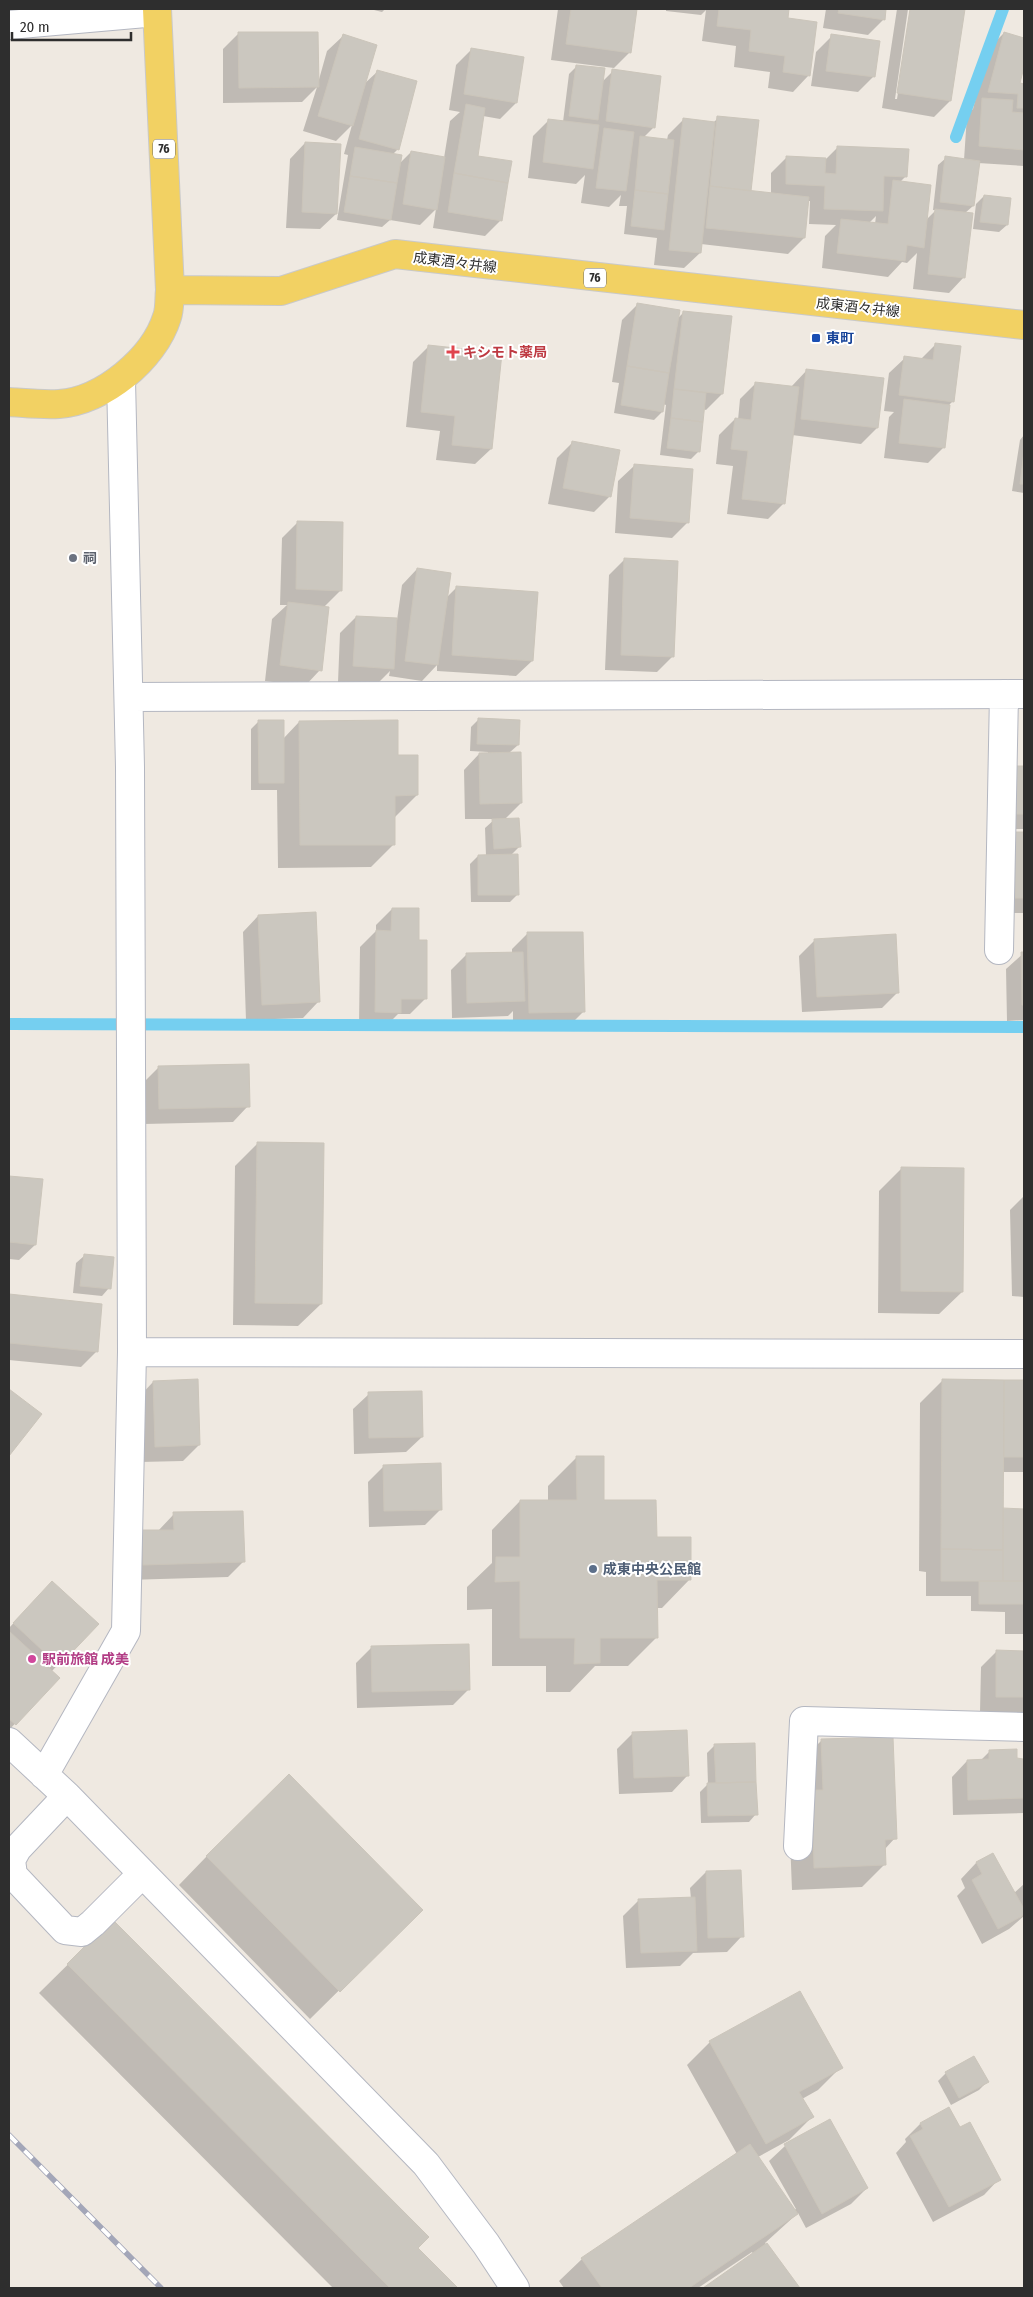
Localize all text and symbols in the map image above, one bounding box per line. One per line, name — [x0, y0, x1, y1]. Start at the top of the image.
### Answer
scale bar — [12, 10, 131, 42]
text: 20 m — [20, 18, 50, 36]
road number: 76 — [153, 140, 175, 158]
street label: 成東酒々井線 — [412, 249, 498, 276]
road number: 76 — [584, 268, 606, 288]
street label: 成東酒々井線 — [815, 295, 901, 320]
place label: 東町 — [826, 330, 854, 347]
marker: 東町 — [810, 332, 822, 344]
place label: キシモト薬局 — [463, 344, 547, 361]
marker: キシモト薬局 — [447, 346, 459, 358]
place label: 祠 — [83, 550, 97, 567]
marker: 祠 — [67, 552, 79, 564]
place label: 成東中央公民館 — [603, 1561, 701, 1578]
marker: 成東中央公民館 — [587, 1563, 599, 1575]
place label: 駅前旅館 成美 — [42, 1651, 129, 1668]
marker: 駅前旅館 成美 — [26, 1653, 38, 1665]

